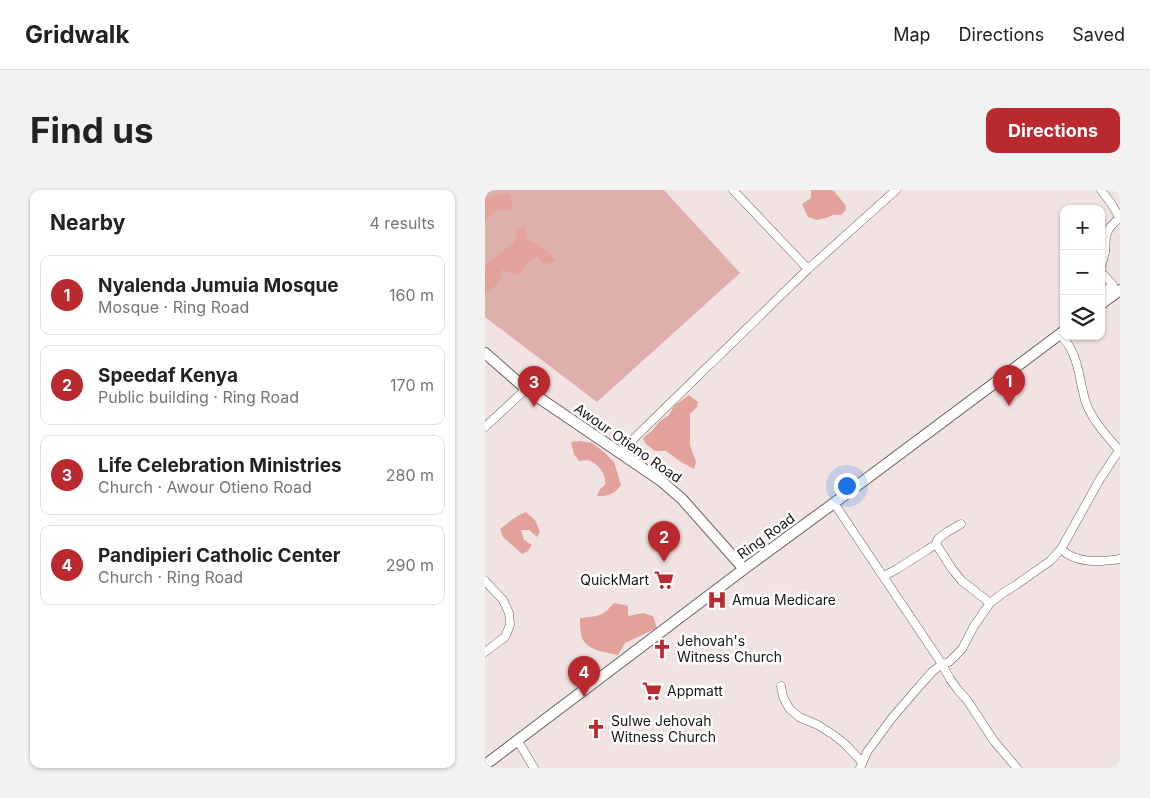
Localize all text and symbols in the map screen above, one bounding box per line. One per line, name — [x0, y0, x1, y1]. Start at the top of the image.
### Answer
text: Gridwalk — [25, 20, 129, 49]
text: Map — [893, 24, 931, 45]
text: Directions — [959, 24, 1044, 45]
text: Saved — [1072, 24, 1125, 45]
button: Directions — [986, 108, 1120, 153]
text: Find us — [30, 109, 154, 151]
map controls — [1060, 205, 1105, 340]
button: + — [1060, 205, 1105, 250]
text: Nearby — [50, 210, 125, 235]
text: 4 results — [370, 213, 435, 233]
button: − — [1060, 250, 1105, 295]
text: Nyalenda Jumuia Mosque — [98, 274, 339, 297]
text: 1 — [64, 285, 70, 305]
text: 160 m — [389, 285, 434, 305]
button: layers — [1060, 295, 1105, 340]
text: Mosque · Ring Road — [98, 297, 249, 317]
text: Speedaf Kenya — [98, 364, 238, 387]
pin: 1 — [993, 365, 1025, 406]
pin: 3 — [518, 366, 550, 407]
text: 2 — [62, 375, 72, 395]
text: 170 m — [390, 375, 434, 395]
text: Public building · Ring Road — [98, 387, 299, 407]
street label: Awour Otieno Road — [571, 399, 685, 486]
text: Life Celebration Ministries — [98, 454, 342, 477]
text: 3 — [62, 465, 72, 485]
text: 280 m — [386, 465, 434, 485]
your location — [834, 473, 860, 499]
text: Church · Awour Otieno Road — [98, 477, 312, 497]
street label: Ring Road — [734, 509, 798, 562]
pin: 2 — [648, 521, 680, 562]
text: Pandipieri Catholic Center — [98, 544, 341, 567]
text: 4 — [62, 555, 72, 575]
text: 290 m — [386, 555, 434, 575]
text: Church · Ring Road — [98, 567, 243, 587]
supermarket icon: QuickMart — [653, 569, 675, 591]
place label: QuickMart — [580, 571, 649, 588]
hospital icon: Amua Medicare — [706, 589, 728, 611]
place label: Amua Medicare — [732, 591, 836, 608]
place label: Jehovah's Witness Church — [677, 632, 782, 665]
church icon: Jehovah's Witness Church — [651, 638, 673, 660]
pin: 4 — [568, 656, 600, 697]
supermarket icon: Appmatt — [641, 680, 663, 702]
place label: Appmatt — [667, 682, 723, 699]
place label: Sulwe Jehovah Witness Church — [611, 712, 716, 745]
church icon: Sulwe Jehovah Witness Church — [585, 718, 607, 740]

